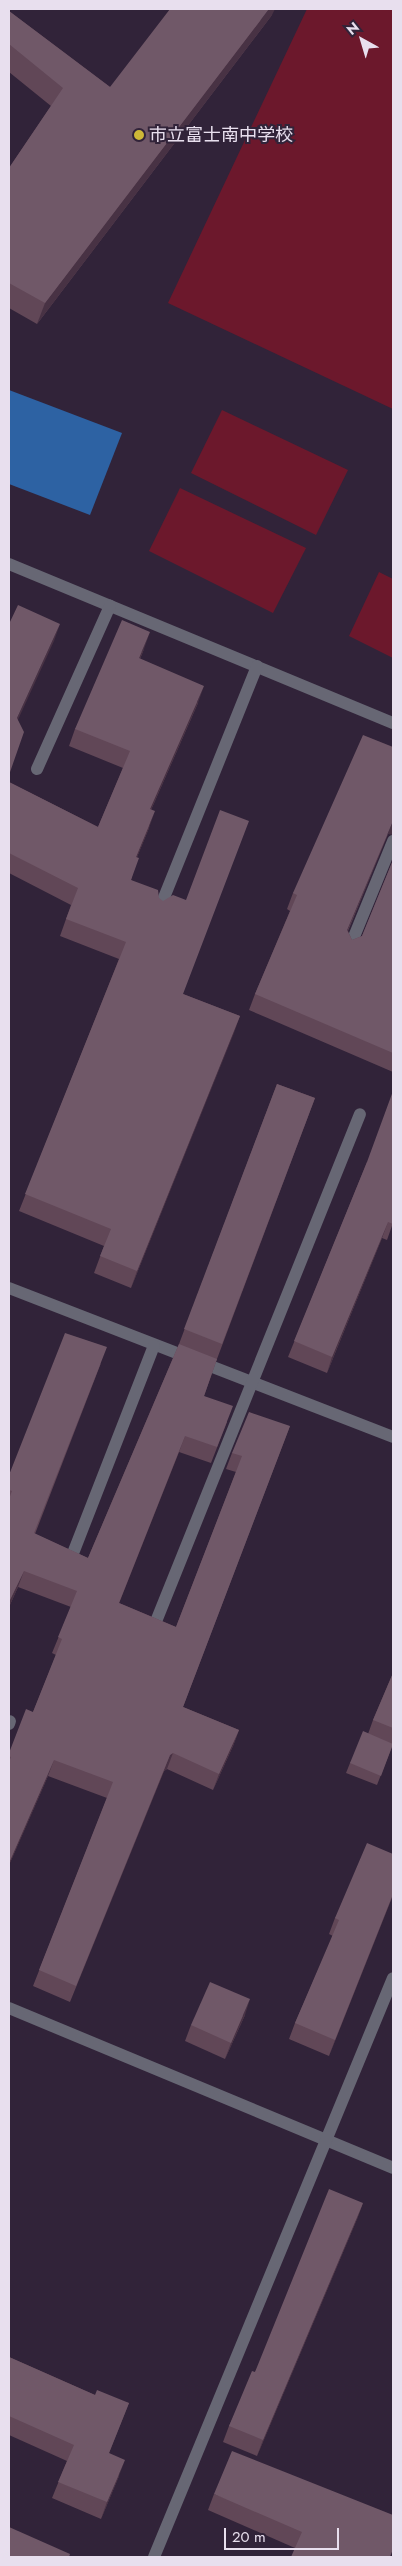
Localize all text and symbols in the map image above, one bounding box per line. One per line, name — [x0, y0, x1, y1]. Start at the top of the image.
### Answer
north arrow — [337, 15, 387, 65]
text: N — [342, 17, 363, 40]
place label: 市立富士南中学校 — [149, 124, 293, 146]
marker: 市立富士南中学校 — [133, 129, 145, 141]
scale bar — [227, 2518, 342, 2550]
text: 20 m — [232, 2526, 266, 2548]

